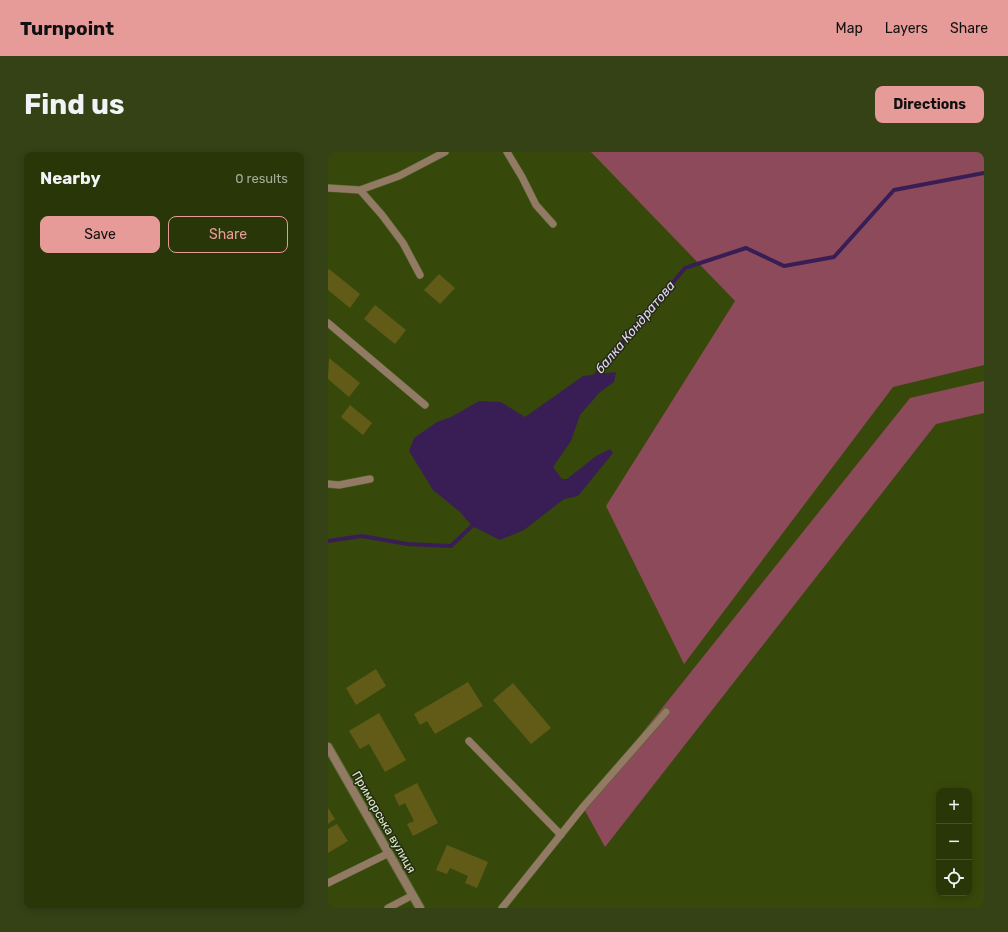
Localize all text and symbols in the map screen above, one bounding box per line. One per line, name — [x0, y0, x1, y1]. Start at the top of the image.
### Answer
text: Turnpoint — [20, 17, 114, 40]
text: Map — [836, 20, 863, 37]
text: Layers — [885, 20, 928, 37]
text: Share — [950, 20, 988, 37]
button: Directions — [875, 86, 984, 123]
text: Find us — [24, 88, 124, 121]
text: Nearby — [40, 168, 101, 188]
text: 0 results — [235, 171, 288, 186]
button: Save — [40, 216, 160, 253]
button: Share — [168, 216, 288, 253]
water label: балка Кондратова — [592, 278, 678, 376]
street label: Приморська вулиця — [349, 769, 419, 875]
map controls — [936, 788, 972, 896]
button: + — [936, 788, 972, 824]
button: − — [936, 824, 972, 860]
button: locate — [936, 860, 972, 896]

